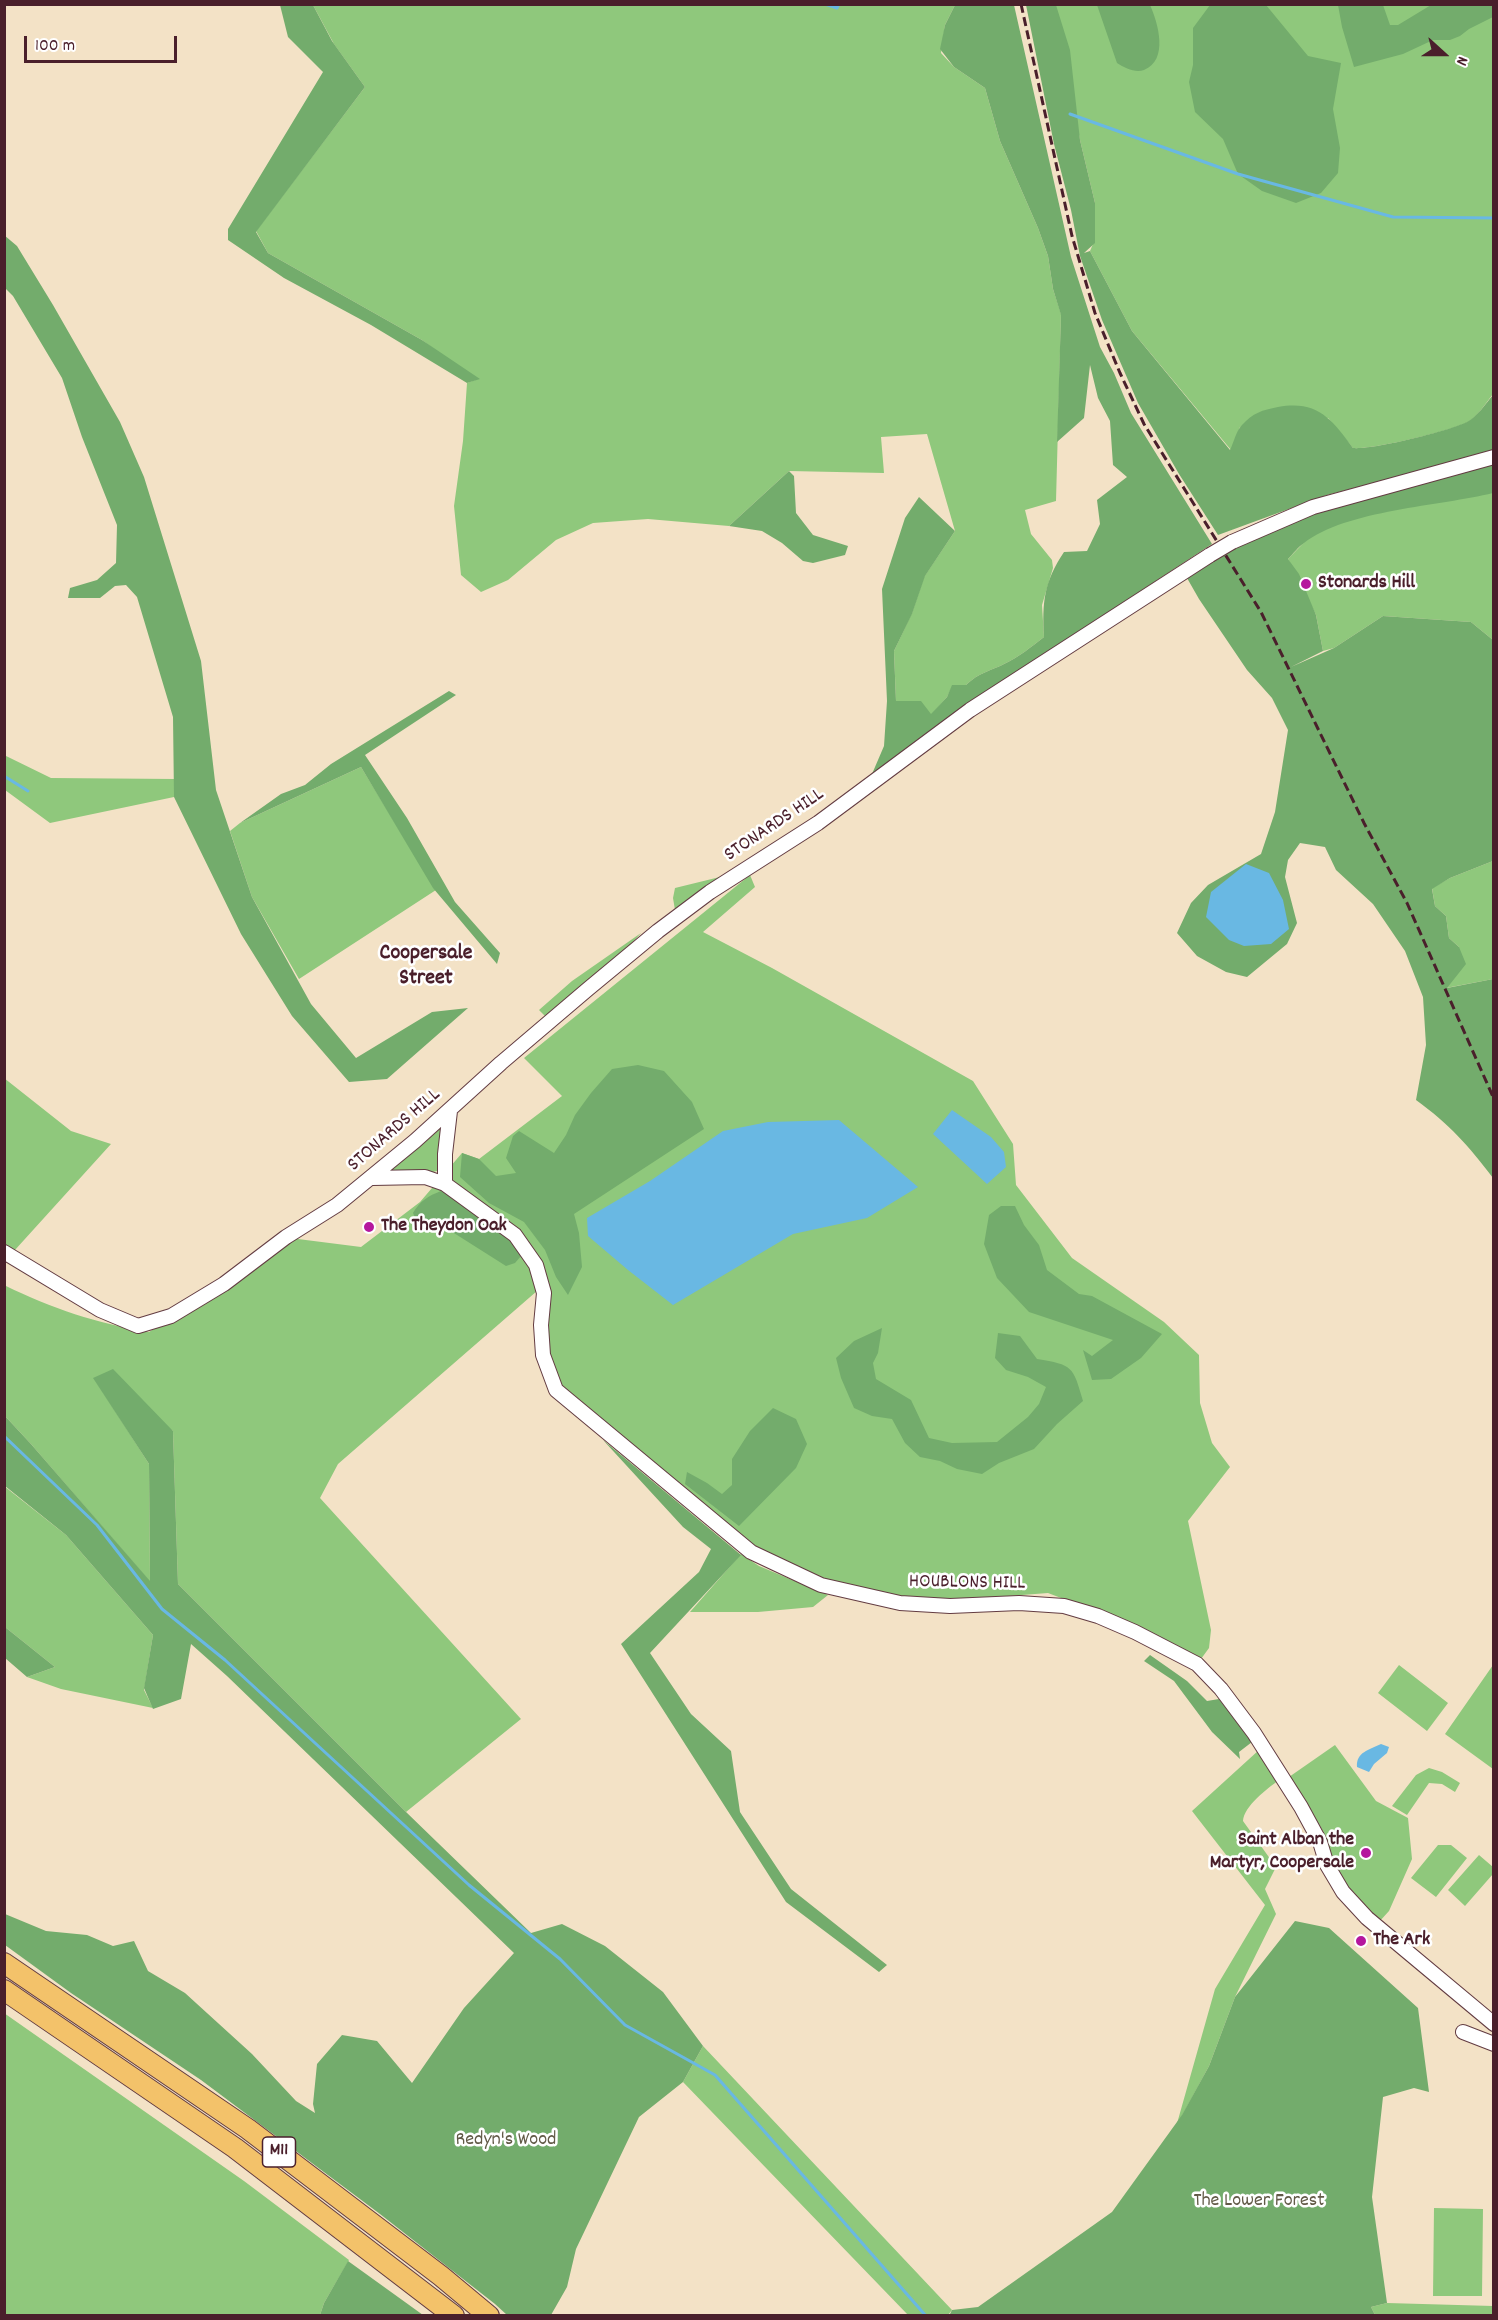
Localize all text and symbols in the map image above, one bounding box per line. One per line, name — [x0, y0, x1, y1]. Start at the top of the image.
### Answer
scale bar — [27, 24, 180, 62]
north arrow — [1414, 24, 1474, 84]
text: 100 m — [35, 34, 75, 59]
text: N — [1449, 53, 1473, 68]
place label: Stonards Hill — [1318, 572, 1415, 596]
marker: Stonards Hill — [1299, 577, 1313, 591]
street label: STONARDS HILL — [720, 784, 830, 868]
district label: Coopersale Street — [380, 942, 472, 993]
street label: STONARDS HILL — [344, 1084, 446, 1178]
place label: The Theydon Oak — [381, 1215, 507, 1239]
marker: The Theydon Oak — [362, 1220, 376, 1234]
street label: HOUBLONS HILL — [909, 1571, 1025, 1597]
place label: Saint Alban the Martyr, Coopersale — [1210, 1829, 1354, 1876]
marker: Saint Alban the Martyr, Coopersale — [1359, 1846, 1373, 1860]
place label: The Ark — [1373, 1929, 1430, 1953]
marker: The Ark — [1354, 1934, 1368, 1948]
park label: Redyn's Wood — [456, 2129, 556, 2153]
road number: M11 — [262, 2137, 296, 2167]
park label: The Lower Forest — [1193, 2190, 1325, 2214]

